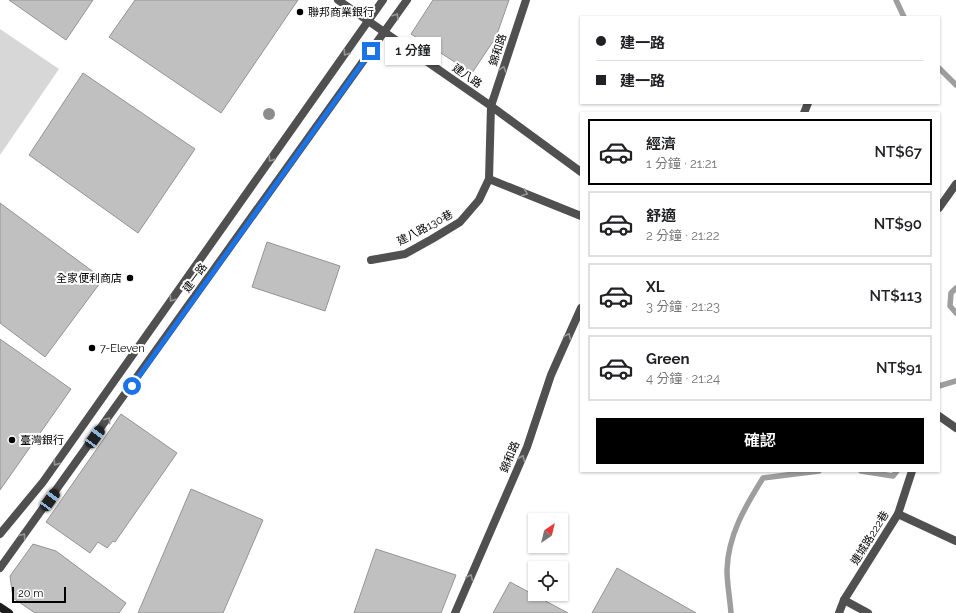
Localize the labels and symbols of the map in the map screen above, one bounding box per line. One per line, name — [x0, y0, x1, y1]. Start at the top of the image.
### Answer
place label: 聯邦商業銀行 — [308, 6, 374, 19]
marker: 聯邦商業銀行 — [295, 7, 305, 17]
one-way arrow — [391, 13, 399, 20]
street label: 錦和路 — [487, 32, 509, 68]
callout: 1 分鐘 — [385, 37, 441, 65]
route end — [362, 42, 380, 60]
one-way arrow — [344, 48, 351, 55]
street label: 建八路 — [450, 61, 484, 91]
one-way arrow — [498, 66, 507, 73]
one-way arrow — [268, 155, 276, 162]
one-way arrow — [521, 189, 528, 197]
street label: 建八路130巷 — [395, 208, 455, 248]
street label: 建一路 — [180, 261, 210, 295]
place label: 全家便利商店 — [56, 272, 122, 285]
marker: 全家便利商店 — [125, 273, 135, 283]
one-way arrow — [169, 295, 176, 302]
one-way arrow — [563, 333, 571, 341]
place label: 7-Eleven — [100, 342, 145, 355]
marker: 7-Eleven — [87, 343, 97, 353]
route start — [123, 377, 141, 395]
one-way arrow — [103, 417, 110, 424]
car — [83, 424, 107, 450]
place label: 臺灣銀行 — [20, 434, 64, 447]
marker: 臺灣銀行 — [7, 435, 17, 445]
street label: 錦和路 — [498, 439, 522, 475]
one-way arrow — [518, 454, 526, 461]
one-way arrow — [54, 458, 61, 465]
car — [38, 487, 62, 513]
street label: 連城路222巷 — [848, 509, 892, 567]
north arrow — [528, 513, 568, 553]
one-way arrow — [18, 534, 25, 541]
one-way arrow — [466, 574, 474, 581]
scale bar — [12, 585, 66, 604]

